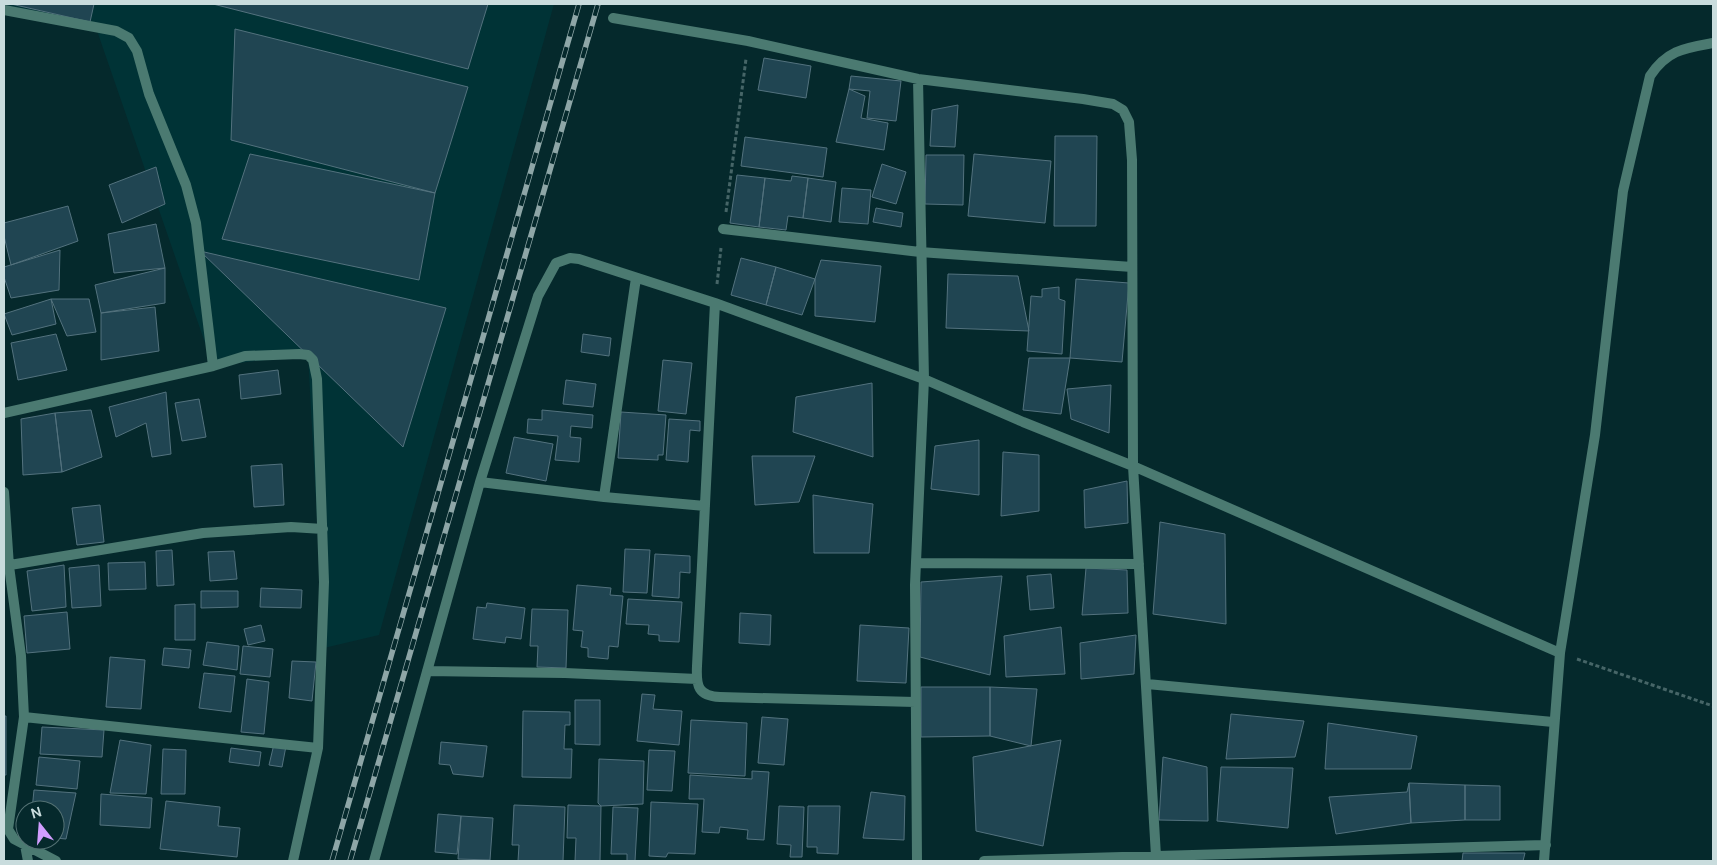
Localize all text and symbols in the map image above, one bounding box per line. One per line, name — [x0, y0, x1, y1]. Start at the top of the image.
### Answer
north arrow — [15, 800, 65, 850]
text: N — [29, 802, 44, 823]

